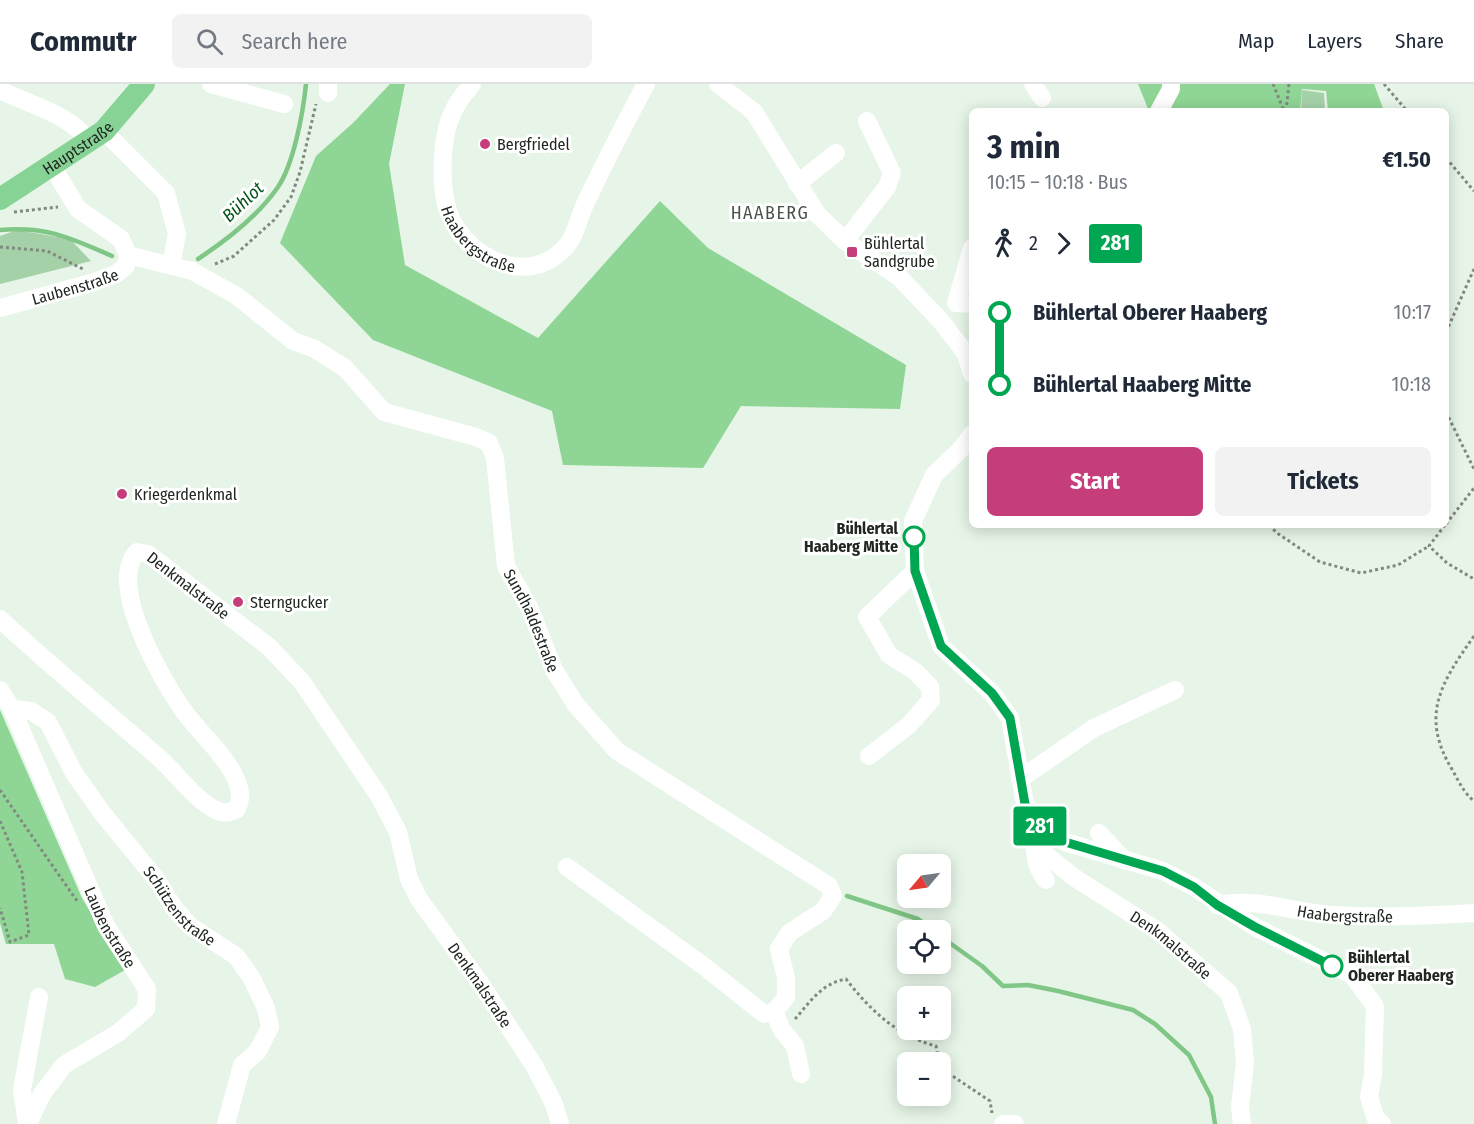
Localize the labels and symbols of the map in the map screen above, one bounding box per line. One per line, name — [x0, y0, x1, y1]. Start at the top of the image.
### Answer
street label: Hauptstraße — [39, 118, 117, 178]
place label: Bergfriedel — [497, 135, 570, 154]
marker: Bergfriedel — [478, 137, 492, 151]
water label: Bühlot — [218, 177, 268, 227]
district label: HAABERG — [731, 202, 809, 224]
street label: Haabergstraße — [437, 203, 517, 276]
place label: Bühlertal Sandgrube — [864, 234, 935, 271]
marker: Bühlertal Sandgrube — [845, 245, 859, 259]
street label: Laubenstraße — [30, 264, 121, 308]
place label: Kriegerdenkmal — [134, 485, 237, 504]
marker: Kriegerdenkmal — [115, 487, 129, 501]
place label: Bühlertal Haaberg Mitte — [804, 519, 899, 556]
marker: Bühlertal Haaberg Mitte — [903, 526, 925, 548]
street label: Denkmalstraße — [144, 548, 234, 623]
street label: Sundhaldestraße — [500, 566, 563, 675]
place label: Sterngucker — [250, 593, 329, 612]
marker: Sterngucker — [231, 595, 245, 609]
line badge: 281 — [1006, 806, 1074, 846]
north arrow — [897, 854, 951, 908]
street label: Schützenstraße — [140, 862, 219, 950]
street label: Laubenstraße — [81, 884, 140, 971]
street label: Haabergstraße — [1296, 901, 1393, 926]
street label: Denkmalstraße — [1127, 906, 1216, 983]
street label: Denkmalstraße — [444, 939, 516, 1031]
place label: Bühlertal Oberer Haaberg — [1348, 948, 1454, 985]
marker: Bühlertal Oberer Haaberg — [1321, 955, 1343, 977]

